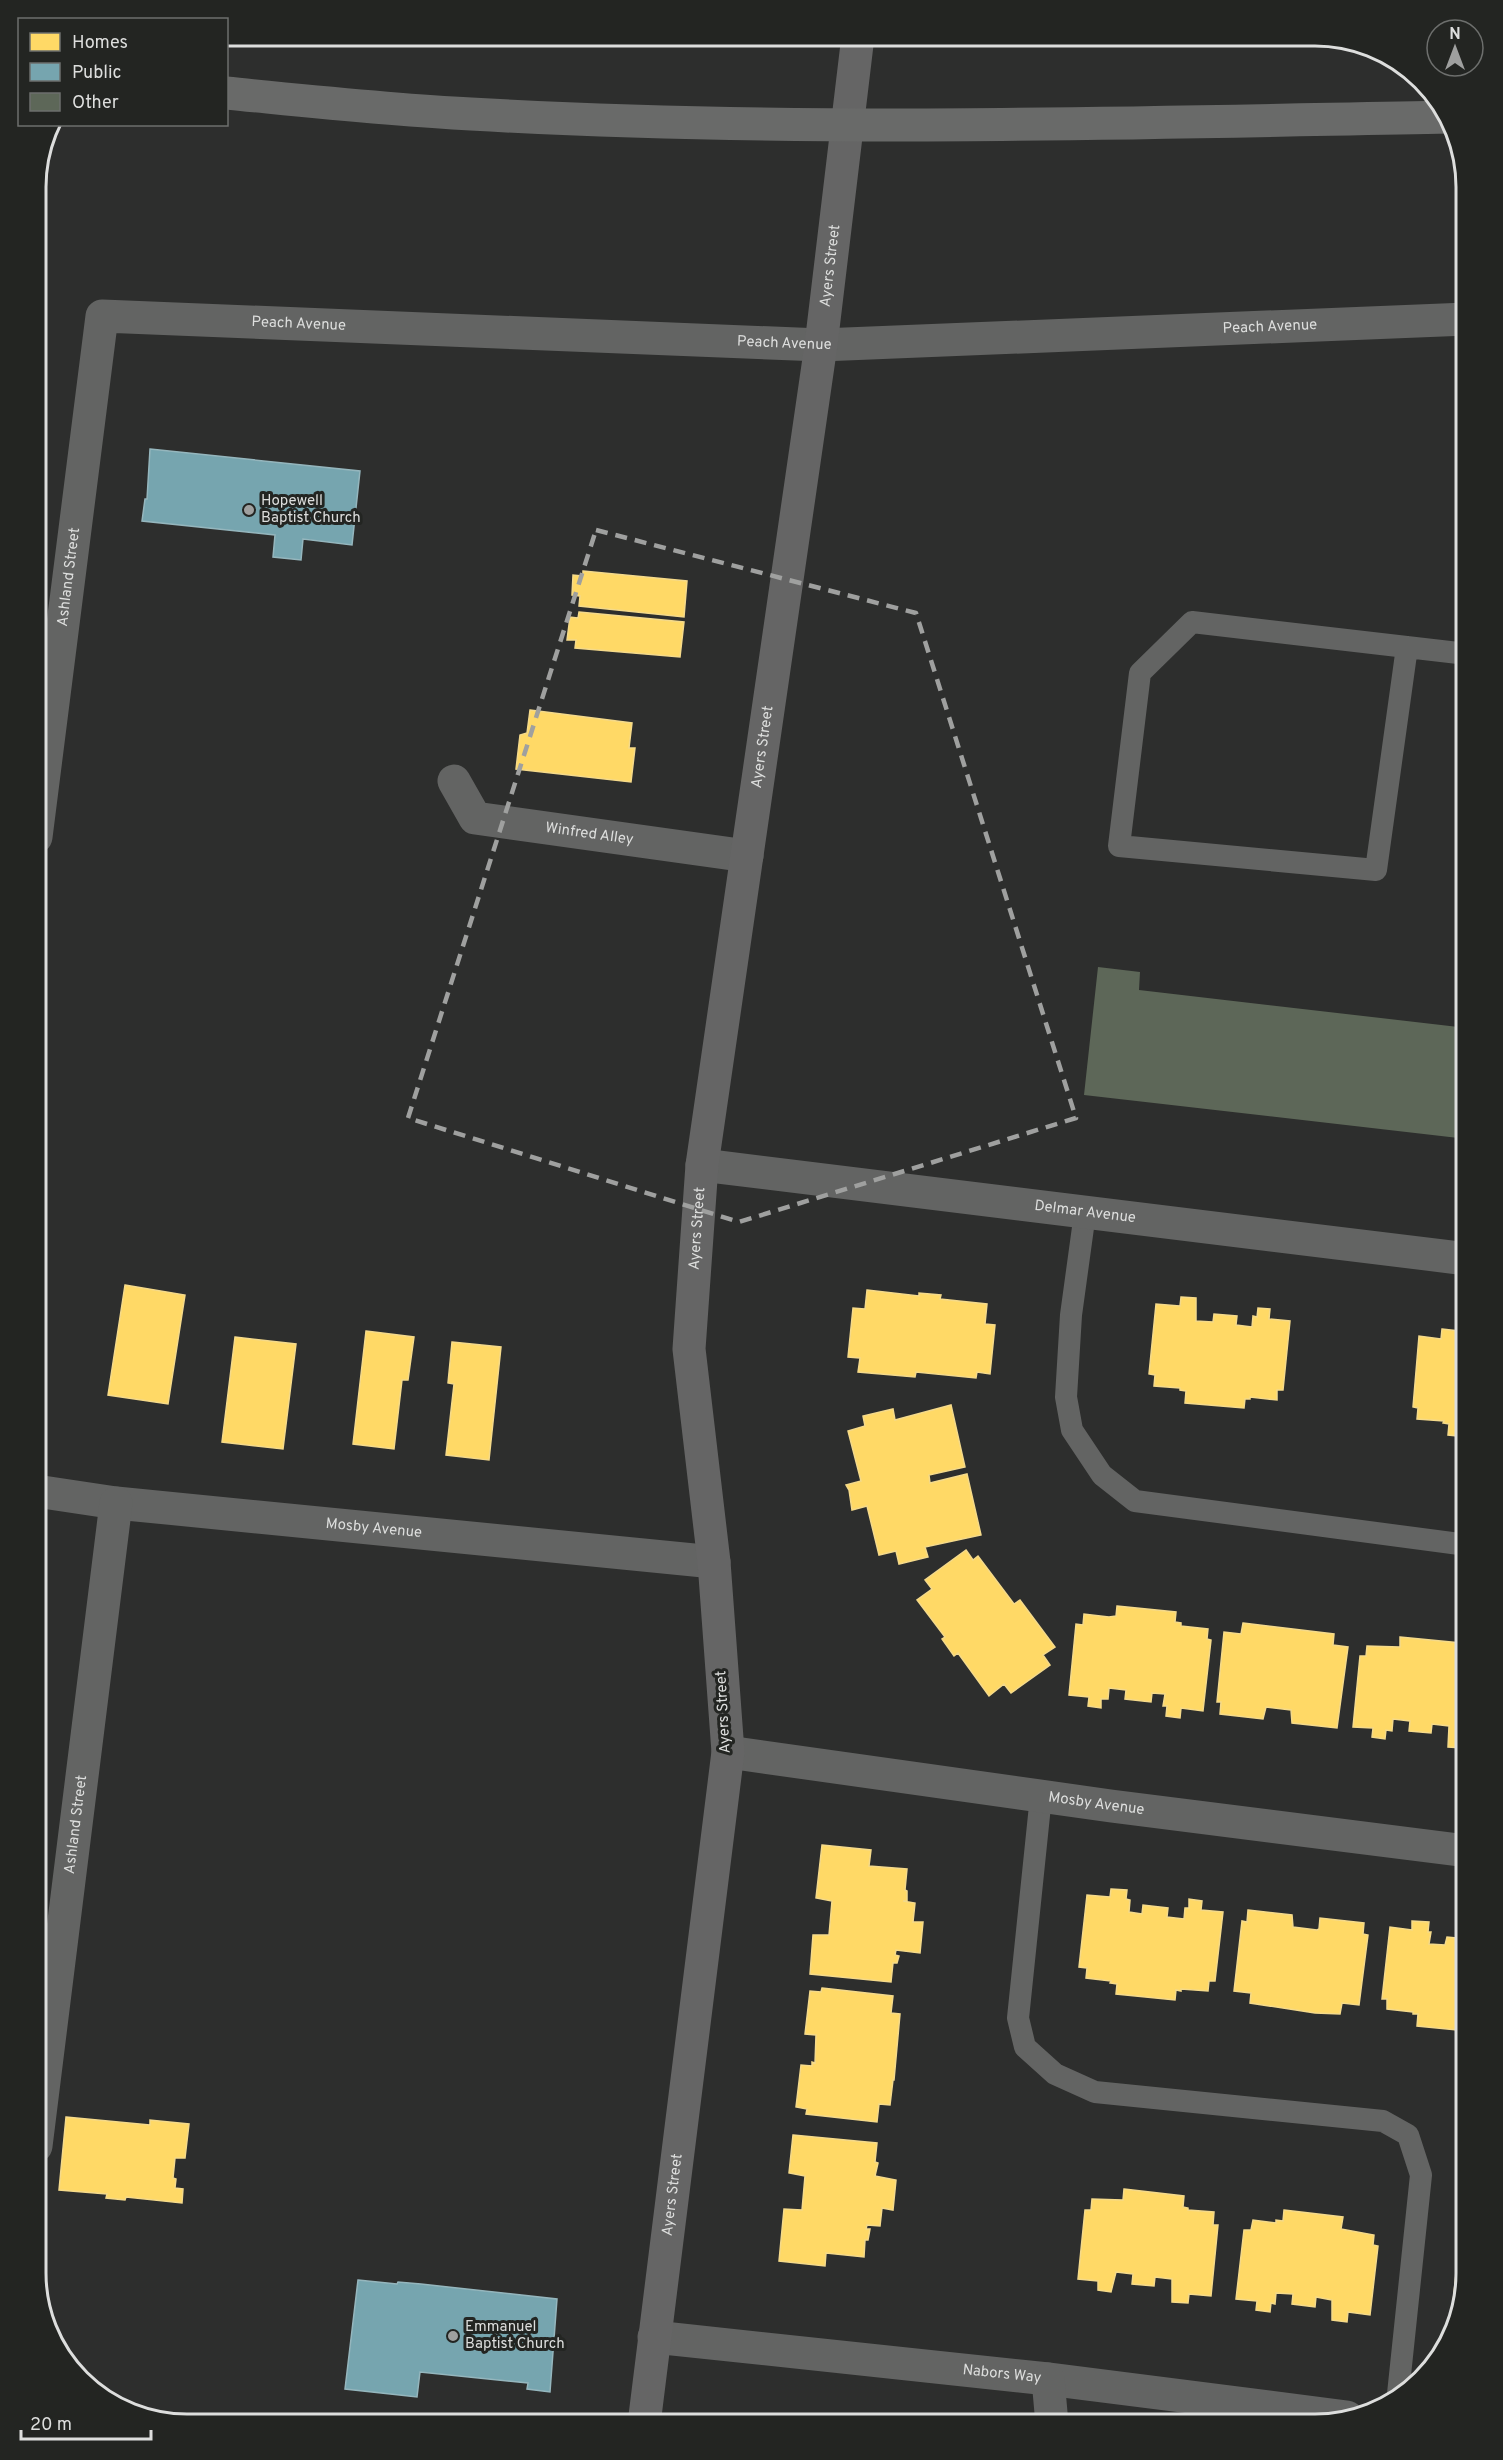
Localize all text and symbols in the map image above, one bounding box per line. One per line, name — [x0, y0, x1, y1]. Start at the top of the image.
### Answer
legend — [18, 18, 228, 126]
north arrow — [1425, 18, 1485, 78]
text: N — [1449, 25, 1461, 45]
text: Homes — [72, 32, 128, 55]
text: Public — [72, 62, 122, 85]
text: Other — [72, 92, 119, 115]
street label: Ayers Street — [816, 223, 845, 308]
street label: Peach Avenue — [251, 313, 346, 335]
street label: Peach Avenue — [1222, 316, 1318, 338]
street label: Peach Avenue — [737, 332, 832, 355]
place label: Hopewell Baptist Church — [261, 492, 361, 528]
marker: Hopewell Baptist Church — [242, 503, 256, 517]
street label: Ashland Street — [53, 526, 85, 628]
street label: Ayers Street — [747, 705, 778, 790]
street label: Winfred Alley — [544, 818, 635, 850]
street label: Ayers Street — [685, 1186, 710, 1271]
street label: Delmar Avenue — [1033, 1196, 1137, 1228]
street label: Mosby Avenue — [325, 1514, 423, 1543]
street label: Ayers Street — [712, 1670, 736, 1754]
street label: Ashland Street — [60, 1774, 92, 1875]
street label: Mosby Avenue — [1047, 1788, 1146, 1820]
street label: Ayers Street — [658, 2152, 687, 2237]
place label: Emmanuel Baptist Church — [465, 2318, 565, 2354]
marker: Emmanuel Baptist Church — [446, 2329, 460, 2343]
street label: Nabors Way — [962, 2360, 1042, 2388]
scale bar — [21, 2403, 152, 2441]
text: 20 m — [30, 2414, 72, 2437]

